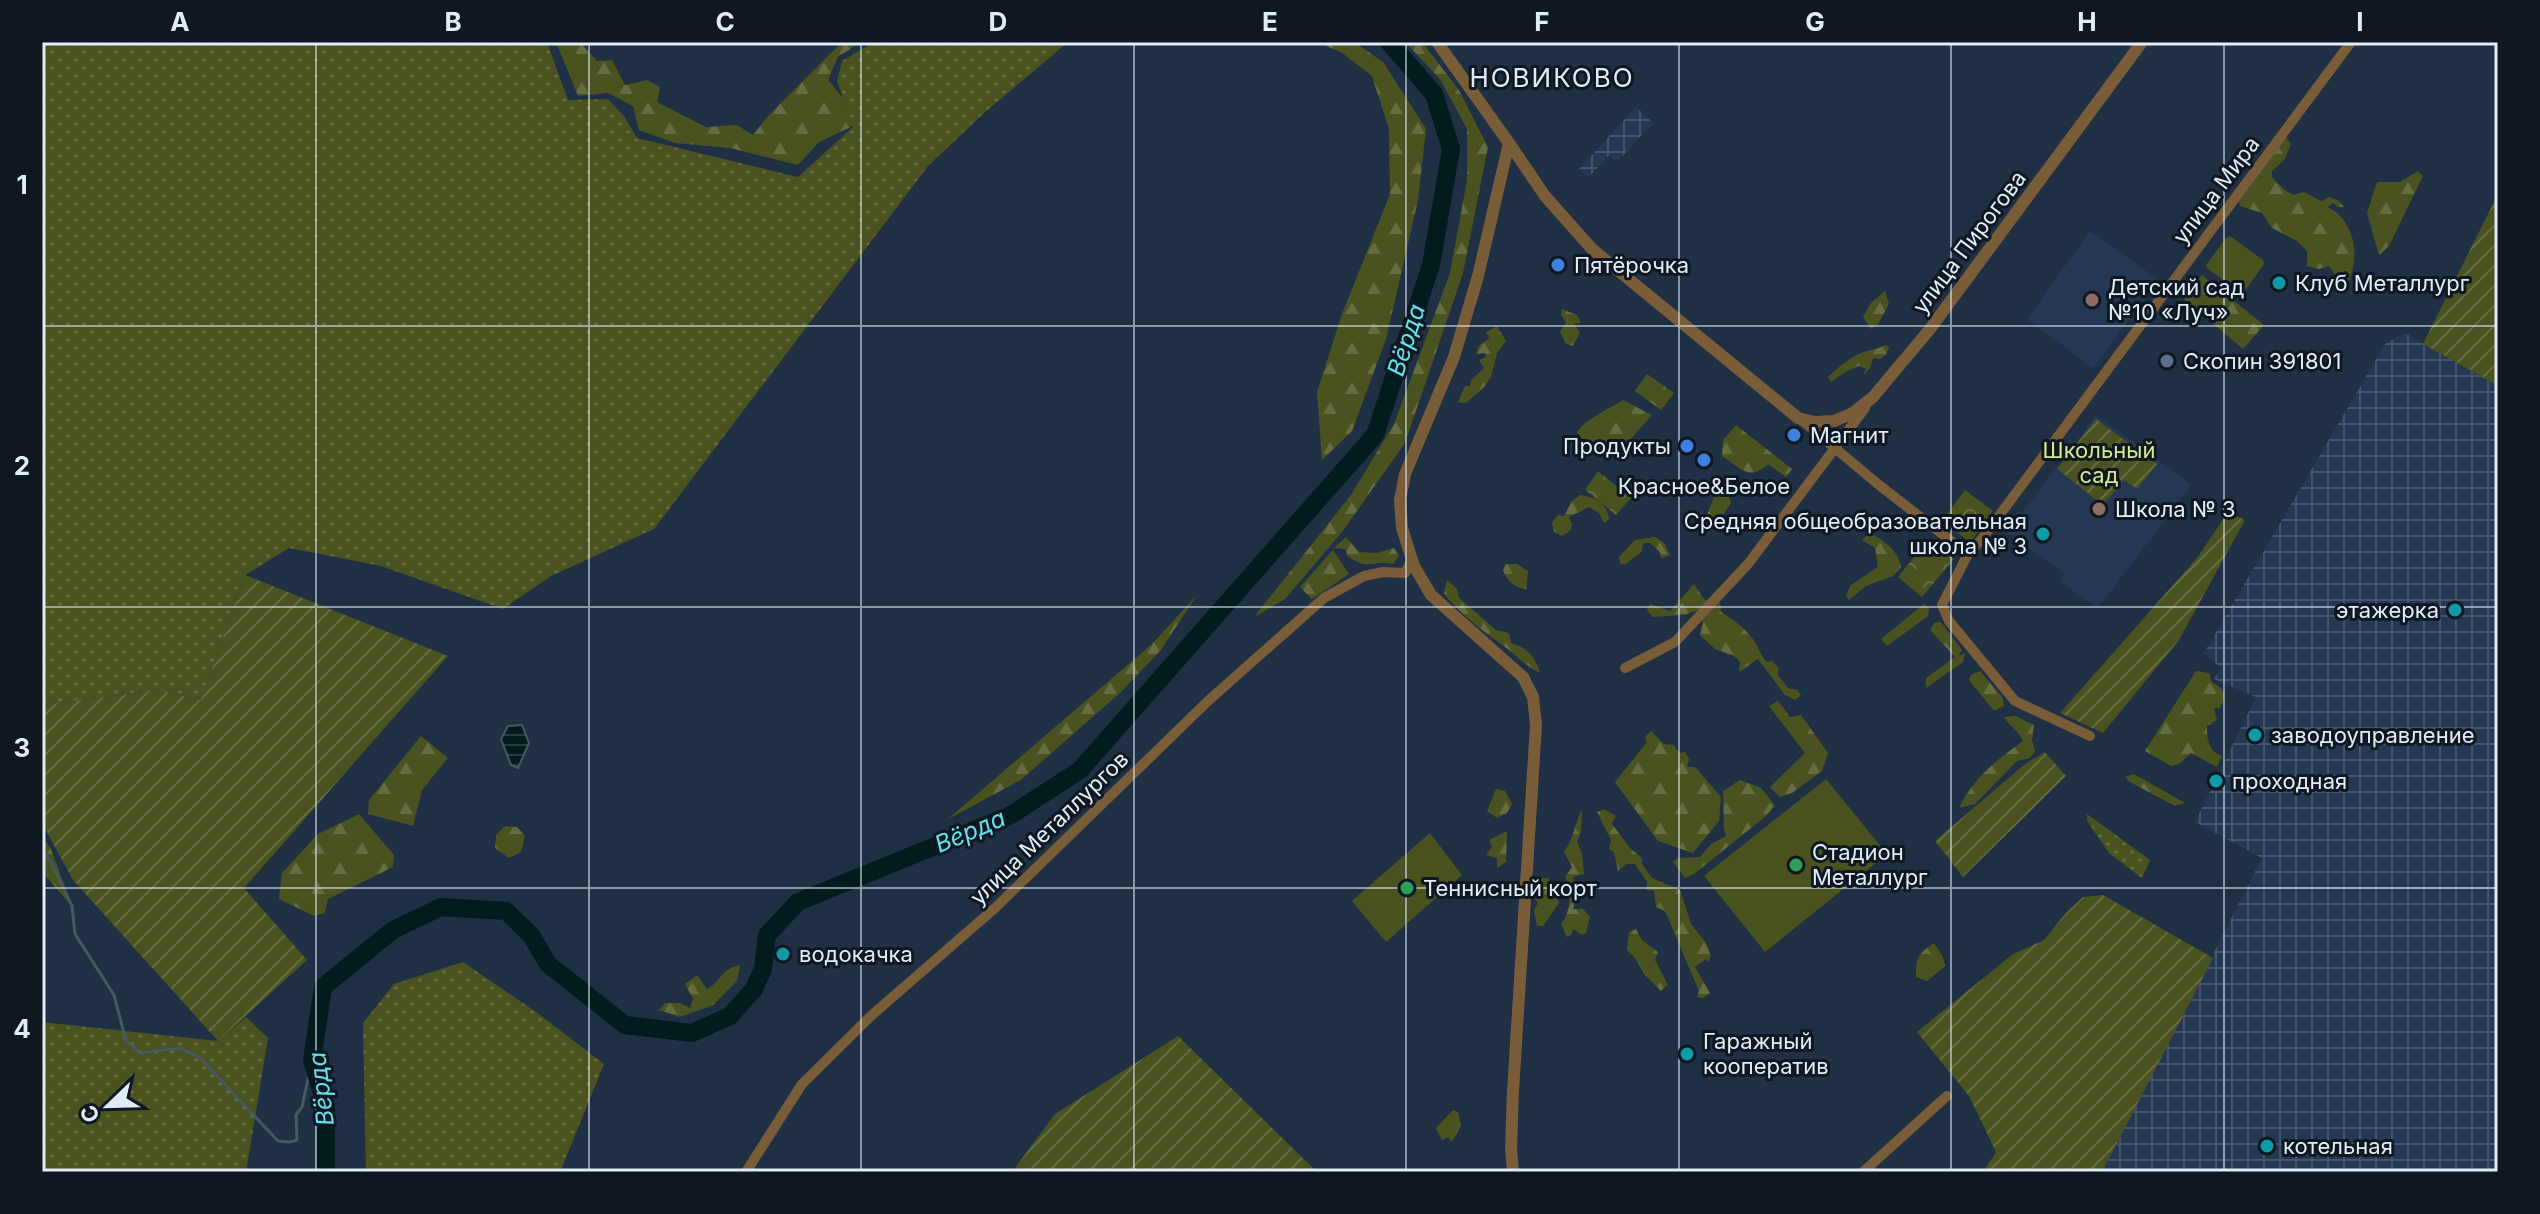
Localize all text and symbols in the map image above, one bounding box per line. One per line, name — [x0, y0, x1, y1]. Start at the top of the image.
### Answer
text: A — [170, 6, 190, 37]
text: B — [444, 6, 462, 37]
text: C — [715, 6, 735, 37]
text: D — [989, 6, 1007, 37]
text: E — [1262, 6, 1278, 37]
text: F — [1534, 6, 1550, 37]
text: G — [1805, 6, 1825, 37]
text: H — [2077, 6, 2097, 37]
text: I — [2356, 6, 2364, 37]
district label: НОВИКОВО — [1469, 62, 1635, 93]
street label: улица Мира — [2167, 131, 2265, 249]
street label: улица Пирогова — [1907, 166, 2031, 318]
text: 1 — [16, 169, 28, 200]
place label: Пятёрочка — [1574, 252, 1689, 278]
marker: Пятёрочка — [1549, 256, 1567, 274]
place label: Клуб Металлург — [2295, 270, 2470, 296]
place label: Детский сад №10 «Луч» — [2108, 274, 2245, 325]
marker: Клуб Металлург — [2270, 274, 2288, 292]
marker: Детский сад №10 «Луч» — [2083, 291, 2101, 309]
water label: Вёрда — [1381, 300, 1431, 380]
place label: Скопин 391801 — [2183, 348, 2341, 374]
marker: Скопин 391801 — [2158, 352, 2176, 370]
place label: Магнит — [1810, 422, 1889, 448]
marker: Магнит — [1785, 426, 1803, 444]
place label: Продукты — [1563, 433, 1671, 459]
marker: Продукты — [1678, 437, 1696, 455]
park label: Школьный сад — [2043, 437, 2155, 488]
text: 2 — [14, 450, 30, 481]
marker: Красное&Белое — [1695, 451, 1713, 469]
place label: Красное&Белое — [1618, 473, 1790, 499]
place label: Школа № 3 — [2115, 496, 2236, 522]
marker: Школа № 3 — [2090, 500, 2108, 518]
place label: Средняя общеобразовательная школа № 3 — [1684, 508, 2027, 559]
marker: Средняя общеобразовательная школа № 3 — [2034, 525, 2052, 543]
place label: этажерка — [2336, 597, 2439, 623]
marker: этажерка — [2446, 601, 2464, 619]
place label: заводоуправление — [2271, 722, 2475, 748]
marker: заводоуправление — [2246, 726, 2264, 744]
text: 3 — [14, 732, 30, 763]
street label: улица Металлургов — [965, 746, 1133, 910]
place label: проходная — [2232, 768, 2347, 794]
marker: проходная — [2207, 772, 2225, 790]
water label: Вёрда — [930, 803, 1010, 859]
place label: Стадион Металлург — [1812, 839, 1928, 890]
marker: Стадион Металлург — [1787, 856, 1805, 874]
place label: Теннисный корт — [1423, 875, 1597, 901]
marker: Теннисный корт — [1398, 879, 1416, 897]
place label: водокачка — [799, 941, 913, 967]
marker: водокачка — [774, 945, 792, 963]
text: 4 — [13, 1013, 31, 1044]
place label: Гаражный кооператив — [1703, 1028, 1829, 1079]
marker: Гаражный кооператив — [1678, 1045, 1696, 1063]
water label: Вёрда — [302, 1050, 340, 1128]
north arrow — [68, 1066, 148, 1146]
text: С — [74, 1101, 105, 1126]
place label: котельная — [2283, 1133, 2393, 1159]
marker: котельная — [2258, 1137, 2276, 1155]

